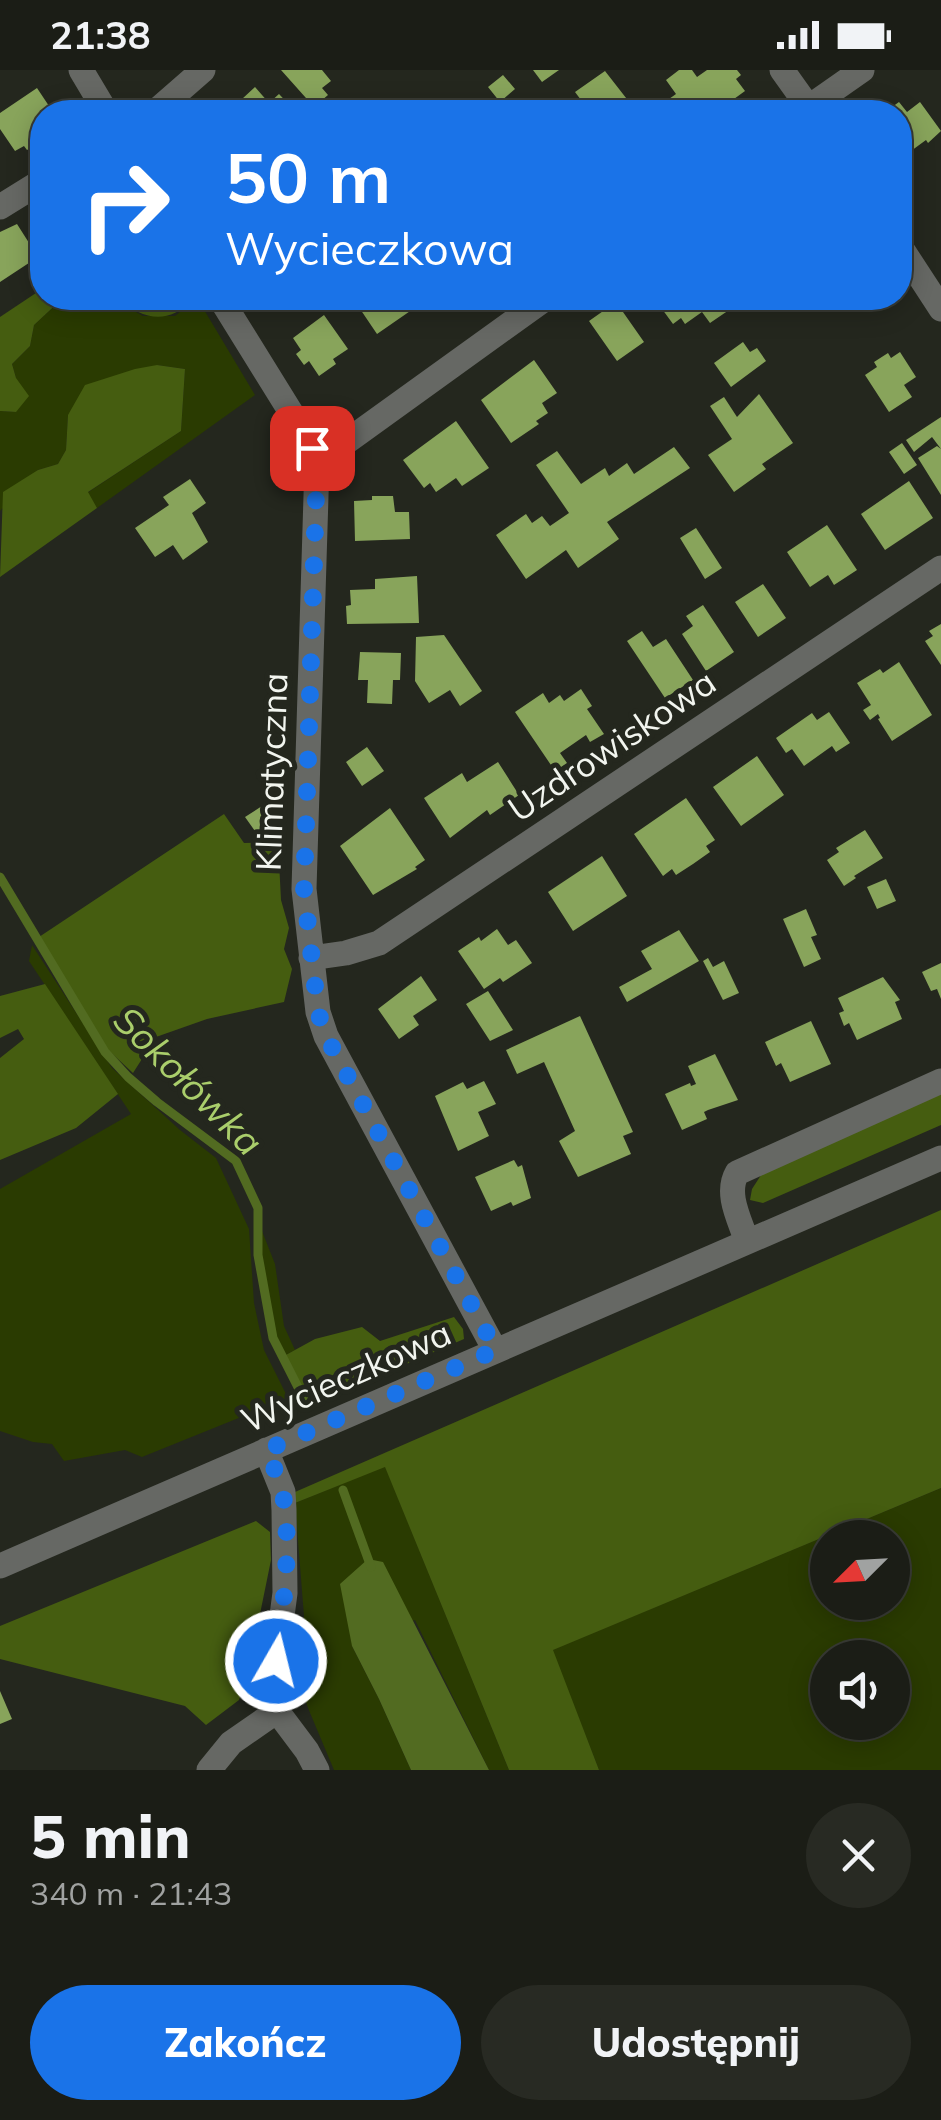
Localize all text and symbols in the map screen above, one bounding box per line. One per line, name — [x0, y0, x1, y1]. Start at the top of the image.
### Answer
text: 21:38 — [50, 11, 151, 59]
text: 50 m — [225, 133, 391, 221]
icon: right — [60, 140, 190, 270]
text: Wycieczkowa — [225, 220, 514, 276]
pin — [270, 406, 355, 491]
icon: arrive — [285, 421, 340, 476]
street label: Uzdrowiskowa — [499, 660, 724, 831]
street label: Klimatyczna — [246, 672, 296, 872]
water label: Sokołówka — [104, 996, 273, 1165]
street label: Wycieczkowa — [234, 1310, 457, 1442]
north arrow — [810, 1520, 910, 1620]
map controls — [810, 1520, 910, 1740]
position arrow — [224, 1609, 328, 1713]
button: sound — [810, 1640, 910, 1740]
text: 5 min — [30, 1798, 191, 1873]
button: close — [806, 1803, 911, 1908]
text: 340 m · 21:43 — [30, 1873, 232, 1913]
button: Zakończ — [30, 1985, 461, 2100]
button: Udostępnij — [481, 1985, 911, 2100]

